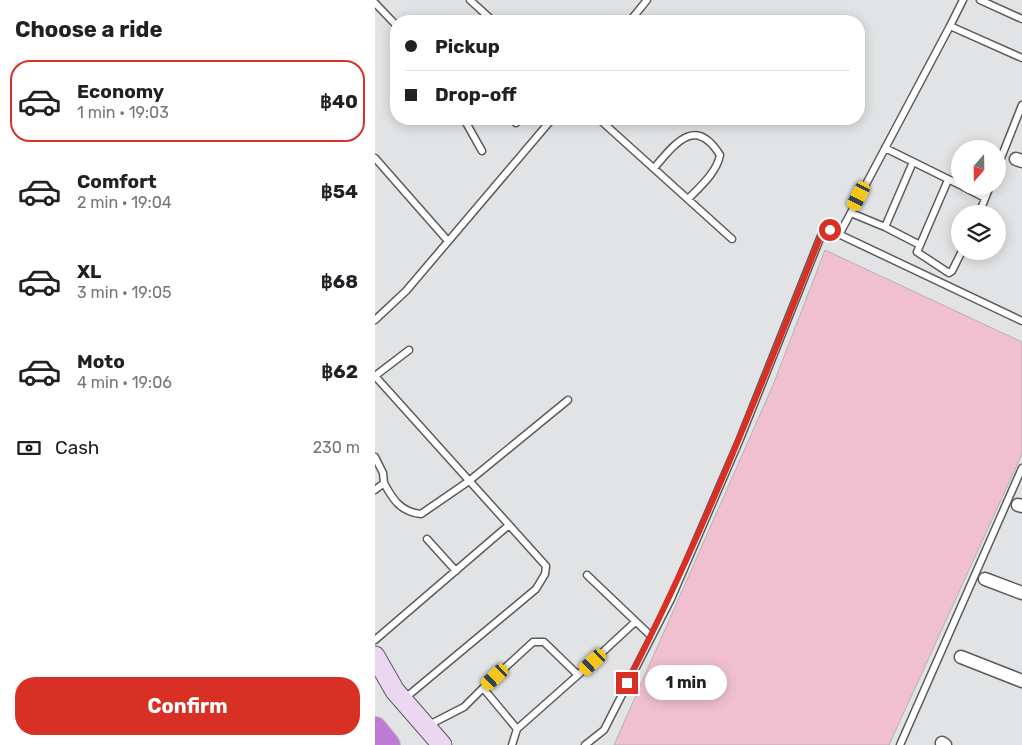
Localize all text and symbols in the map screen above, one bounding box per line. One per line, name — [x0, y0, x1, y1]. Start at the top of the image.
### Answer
text: Choose a ride — [15, 16, 162, 43]
text: Pickup — [435, 35, 500, 58]
icon: car — [17, 79, 62, 124]
text: Economy — [77, 80, 164, 103]
text: Drop-off — [435, 83, 517, 106]
text: ฿40 — [320, 90, 358, 113]
text: 1 min · 19:03 — [77, 103, 169, 122]
north arrow — [951, 140, 1006, 195]
map controls — [951, 140, 1006, 260]
icon: car — [17, 169, 62, 214]
text: Comfort — [77, 170, 157, 193]
car — [845, 179, 872, 213]
text: ฿54 — [321, 180, 358, 203]
text: 2 min · 19:04 — [77, 193, 172, 212]
button: layers — [951, 205, 1006, 260]
route start — [819, 219, 841, 241]
icon: car — [17, 259, 62, 304]
text: XL — [77, 260, 101, 283]
text: ฿68 — [321, 270, 358, 293]
text: 3 min · 19:05 — [77, 283, 172, 302]
icon: car — [17, 349, 62, 394]
text: Moto — [77, 350, 125, 373]
text: ฿62 — [321, 360, 358, 383]
text: 4 min · 19:06 — [77, 373, 172, 392]
icon: cash — [15, 434, 43, 462]
text: Cash — [55, 436, 99, 459]
text: 230 m — [313, 438, 360, 457]
car — [576, 646, 609, 678]
car — [478, 661, 511, 693]
callout: 1 min — [645, 666, 727, 700]
route end — [616, 672, 638, 694]
text: 1 min — [666, 673, 706, 692]
button: Confirm — [15, 677, 360, 735]

